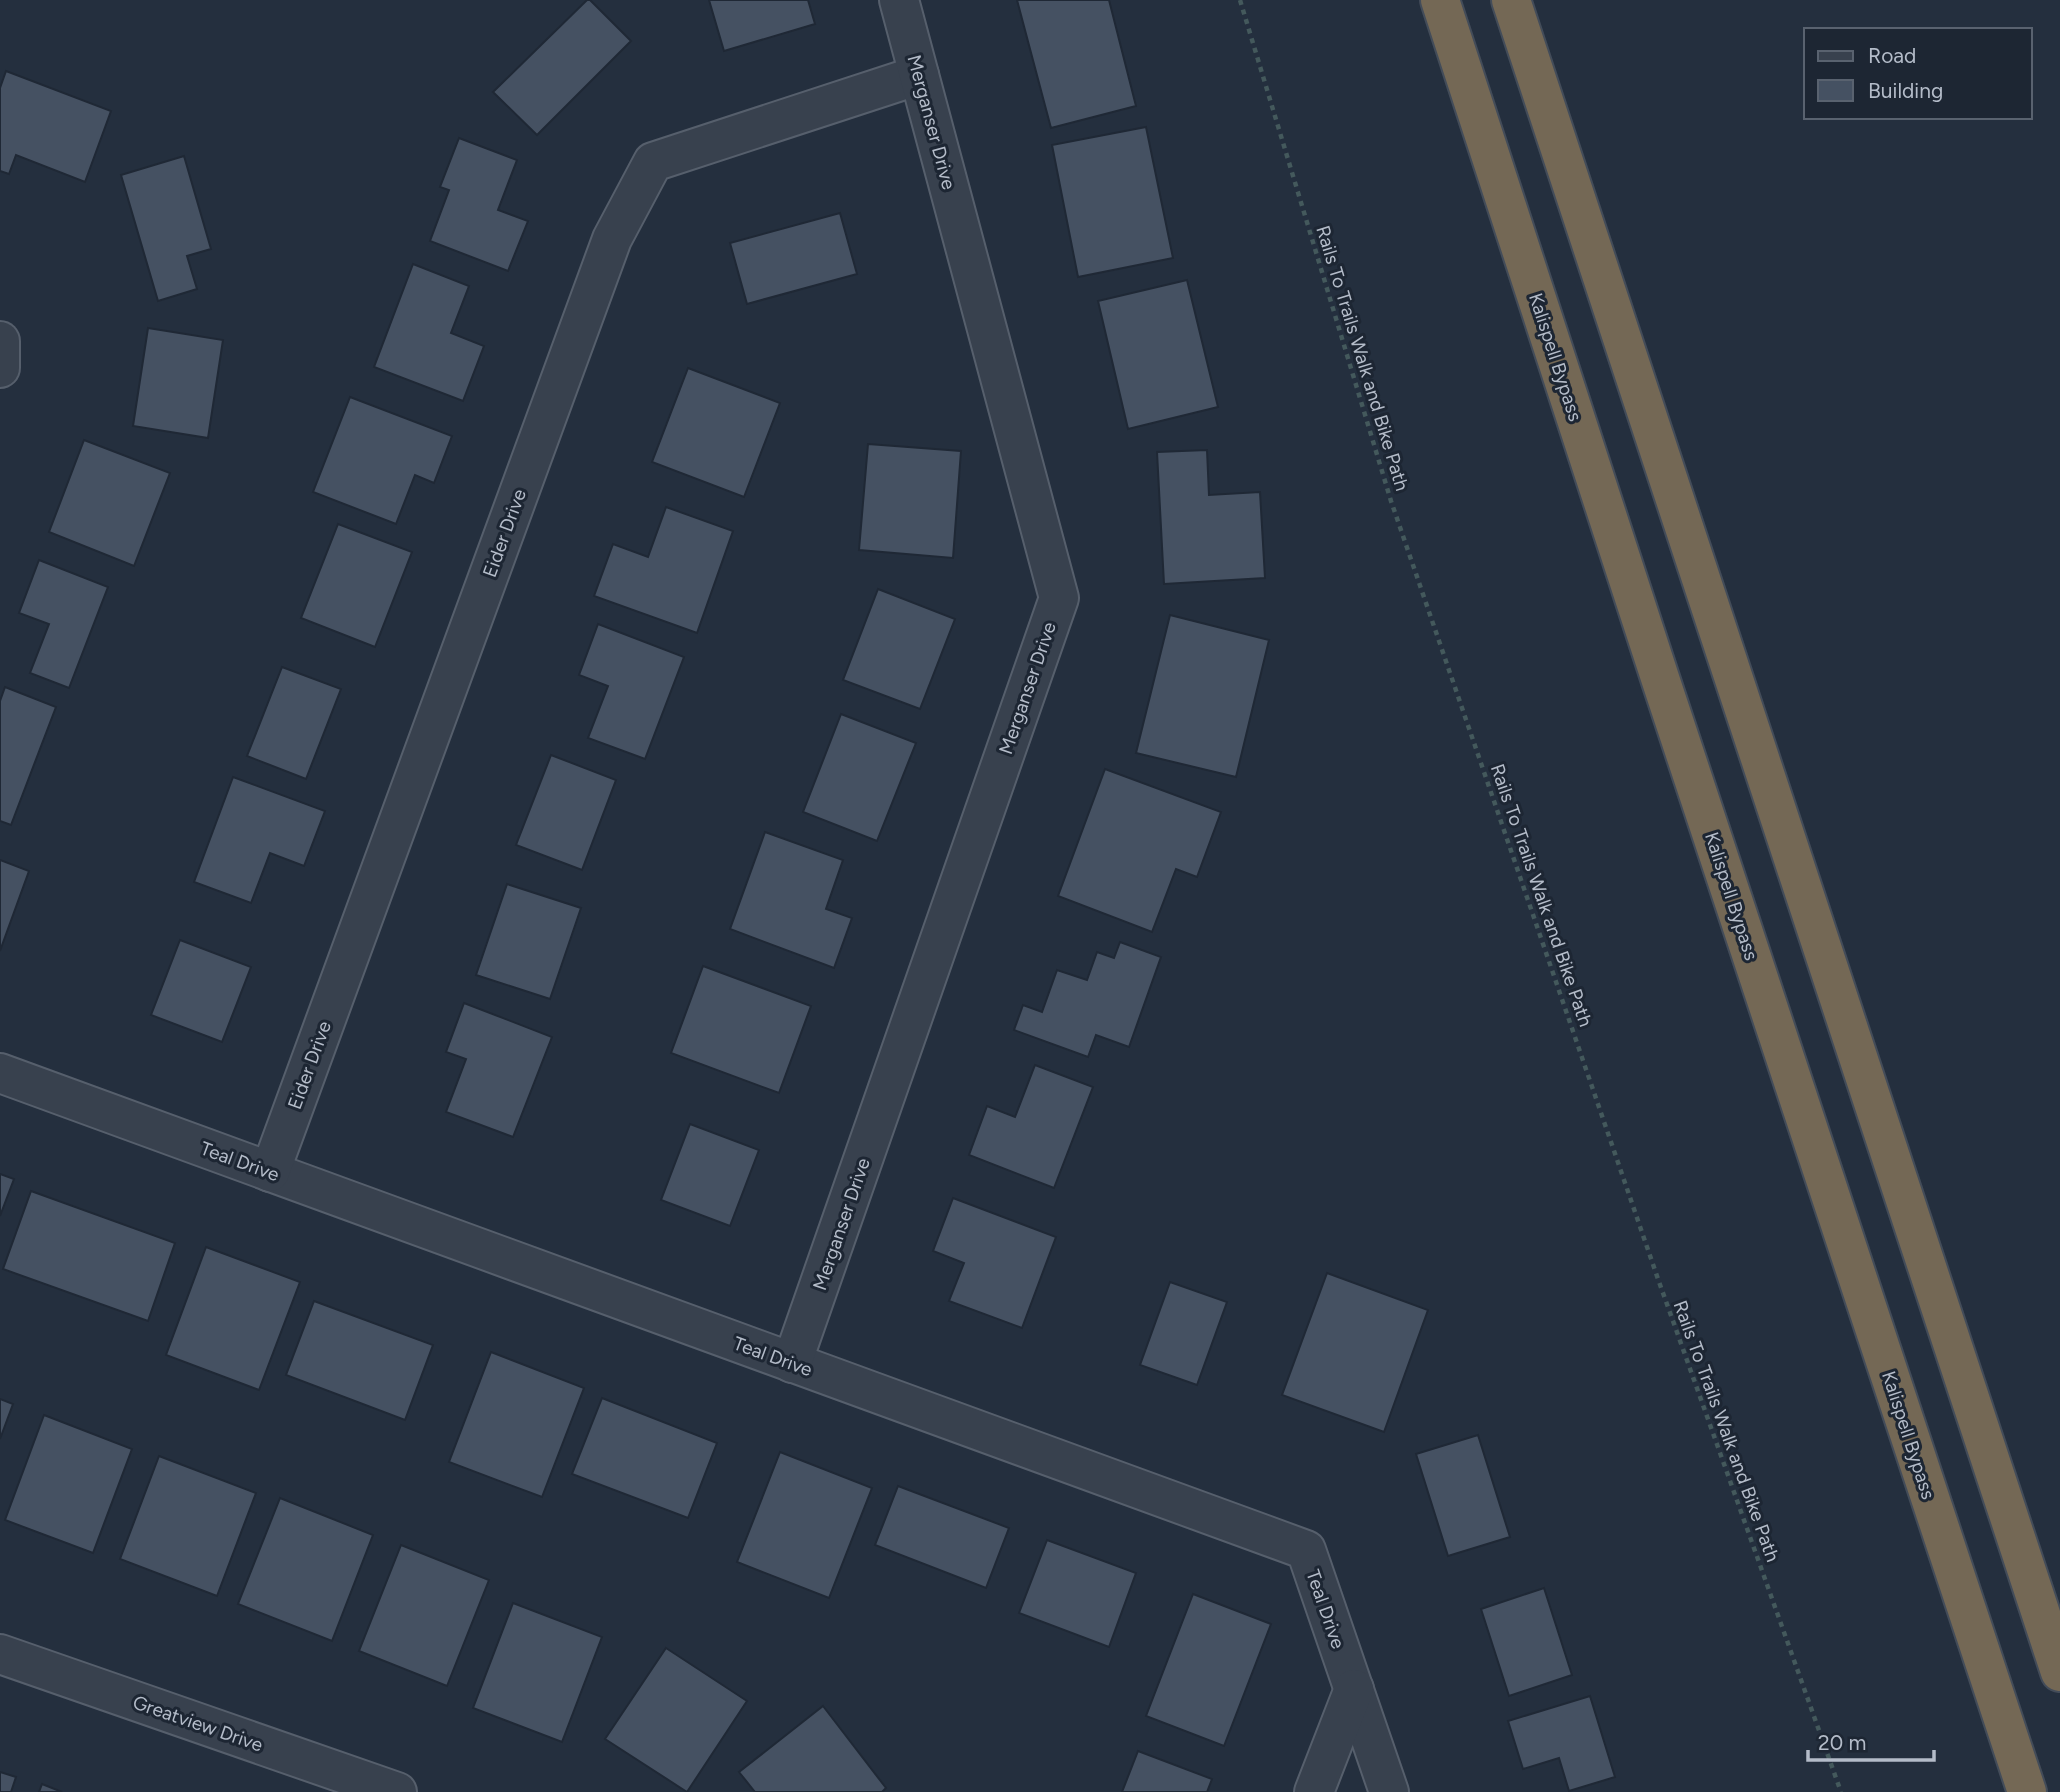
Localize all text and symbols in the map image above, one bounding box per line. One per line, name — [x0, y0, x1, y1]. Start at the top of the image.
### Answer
legend — [1804, 28, 2032, 119]
text: Road — [1868, 43, 1916, 68]
street label: Merganser Drive — [902, 52, 961, 192]
text: Building — [1868, 78, 1943, 103]
street label: Rails To Trails Walk and Bike Path — [1311, 223, 1414, 494]
street label: Kalispell Bypass — [1524, 290, 1587, 424]
street label: Eider Drive — [478, 486, 531, 580]
street label: Merganser Drive — [994, 619, 1061, 757]
street label: Rails To Trails Walk and Bike Path — [1486, 761, 1597, 1030]
street label: Kalispell Bypass — [1700, 829, 1763, 963]
street label: Eider Drive — [283, 1018, 336, 1112]
street label: Teal Drive — [197, 1137, 282, 1186]
street label: Merganser Drive — [808, 1155, 875, 1293]
street label: Rails To Trails Walk and Bike Path — [1668, 1297, 1785, 1565]
street label: Teal Drive — [730, 1332, 815, 1381]
street label: Kalispell Bypass — [1877, 1368, 1940, 1502]
street label: Teal Drive — [1301, 1567, 1350, 1652]
street label: Greatview Drive — [130, 1690, 266, 1756]
scale bar — [1808, 1718, 1934, 1762]
text: 20 m — [1818, 1730, 1866, 1755]

